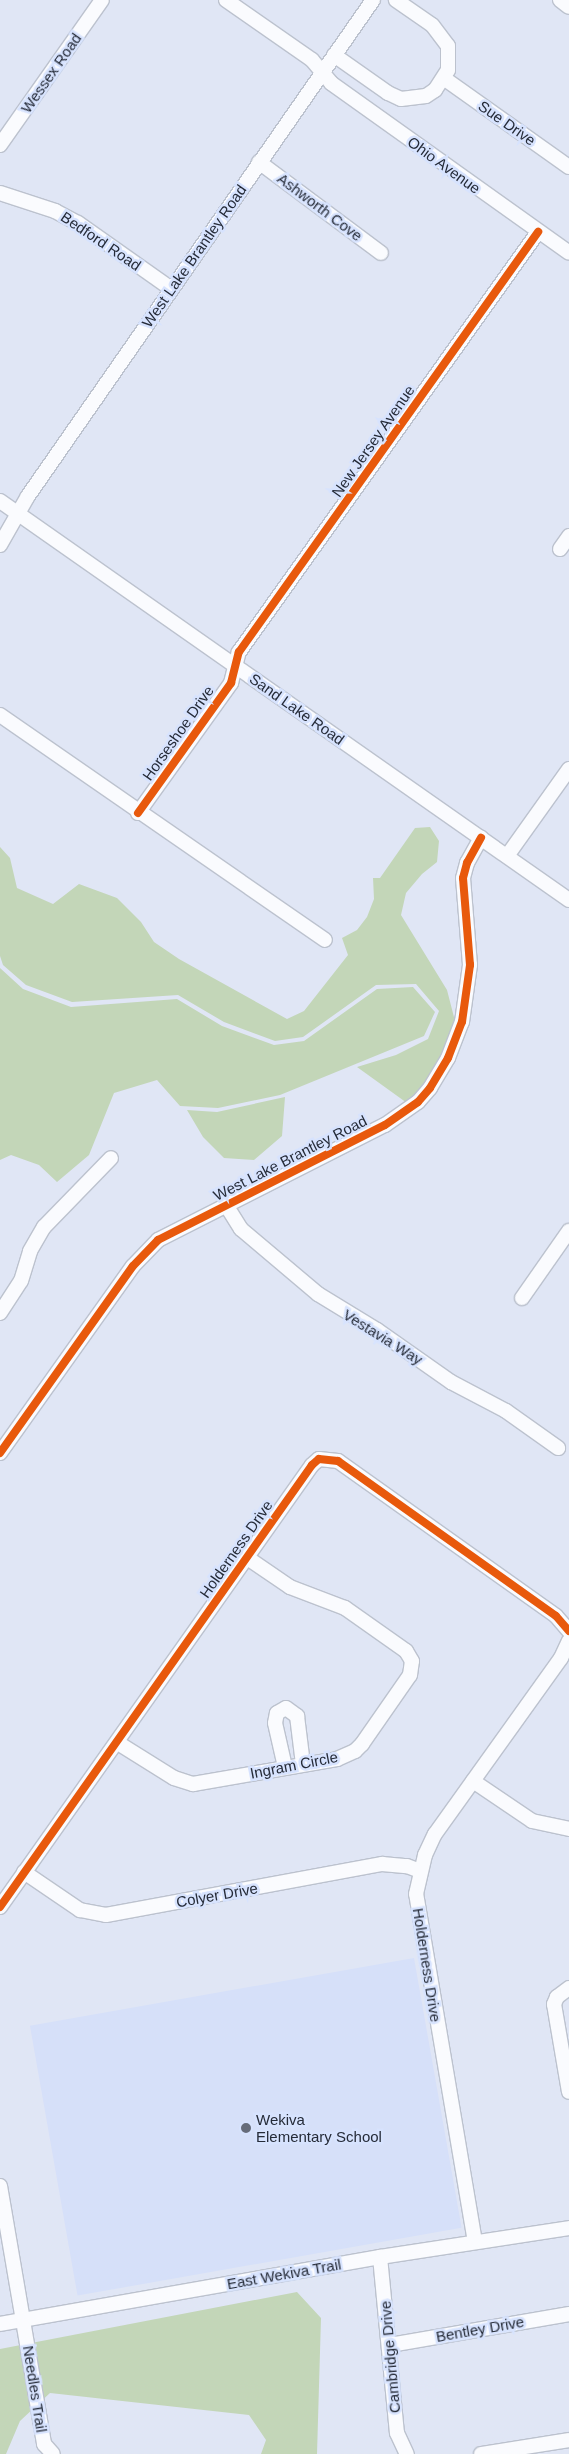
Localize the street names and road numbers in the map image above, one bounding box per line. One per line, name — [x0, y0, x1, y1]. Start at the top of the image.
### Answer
street label: Wessex Road — [17, 30, 85, 116]
street label: Sue Drive — [475, 97, 539, 149]
street label: Ohio Avenue — [404, 132, 484, 198]
street label: Ashworth Cove — [274, 169, 366, 245]
street label: West Lake Brantley Road — [138, 181, 250, 331]
street label: Bedford Road — [58, 208, 144, 274]
street label: New Jersey Avenue — [327, 381, 419, 501]
street label: Sand Lake Road — [246, 670, 348, 748]
street label: Horseshoe Drive — [139, 682, 217, 784]
street label: West Lake Brantley Road — [210, 1111, 370, 1205]
street label: Vestavia Way — [340, 1305, 426, 1369]
street label: Holderness Drive — [196, 1497, 276, 1601]
street label: Ingram Circle — [249, 1748, 339, 1782]
street label: Colyer Drive — [175, 1879, 259, 1911]
street label: Holderness Drive — [409, 1907, 445, 2023]
street label: East Wekiva Trail — [225, 2255, 343, 2293]
street label: Cambridge Drive — [376, 2300, 404, 2414]
street label: Bentley Drive — [435, 2312, 525, 2346]
street label: Needles Trail — [19, 2344, 51, 2434]

